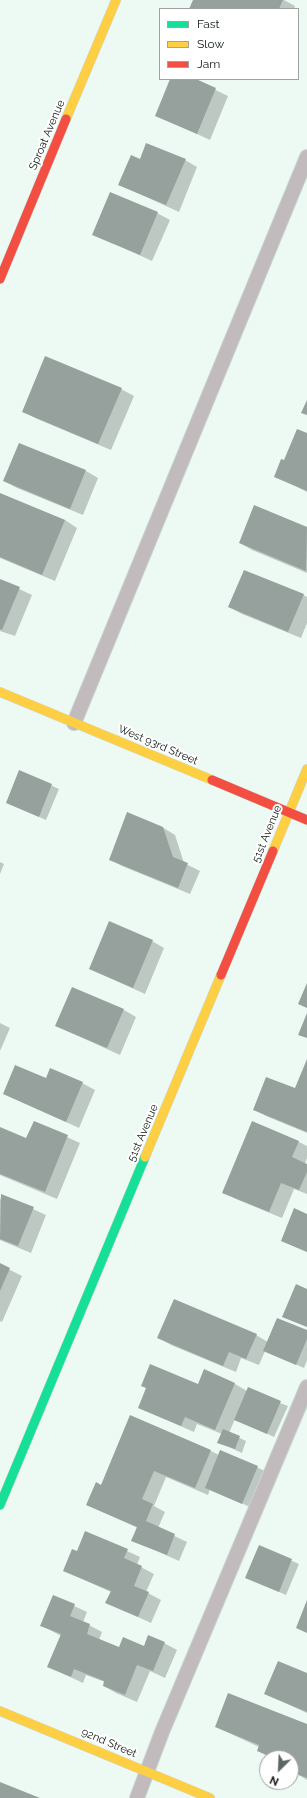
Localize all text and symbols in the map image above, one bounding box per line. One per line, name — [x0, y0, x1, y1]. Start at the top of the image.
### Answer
legend — [159, 8, 299, 80]
text: Fast — [197, 17, 220, 31]
text: Slow — [197, 37, 224, 51]
text: Jam — [197, 57, 220, 71]
street label: Sproat Avenue — [26, 98, 68, 172]
street label: West 93rd Street — [116, 722, 200, 768]
street label: 51st Avenue — [249, 803, 285, 865]
street label: 51st Avenue — [125, 1102, 161, 1164]
street label: 92nd Street — [79, 1725, 139, 1761]
north arrow — [259, 1750, 299, 1790]
text: N — [268, 1773, 281, 1788]

